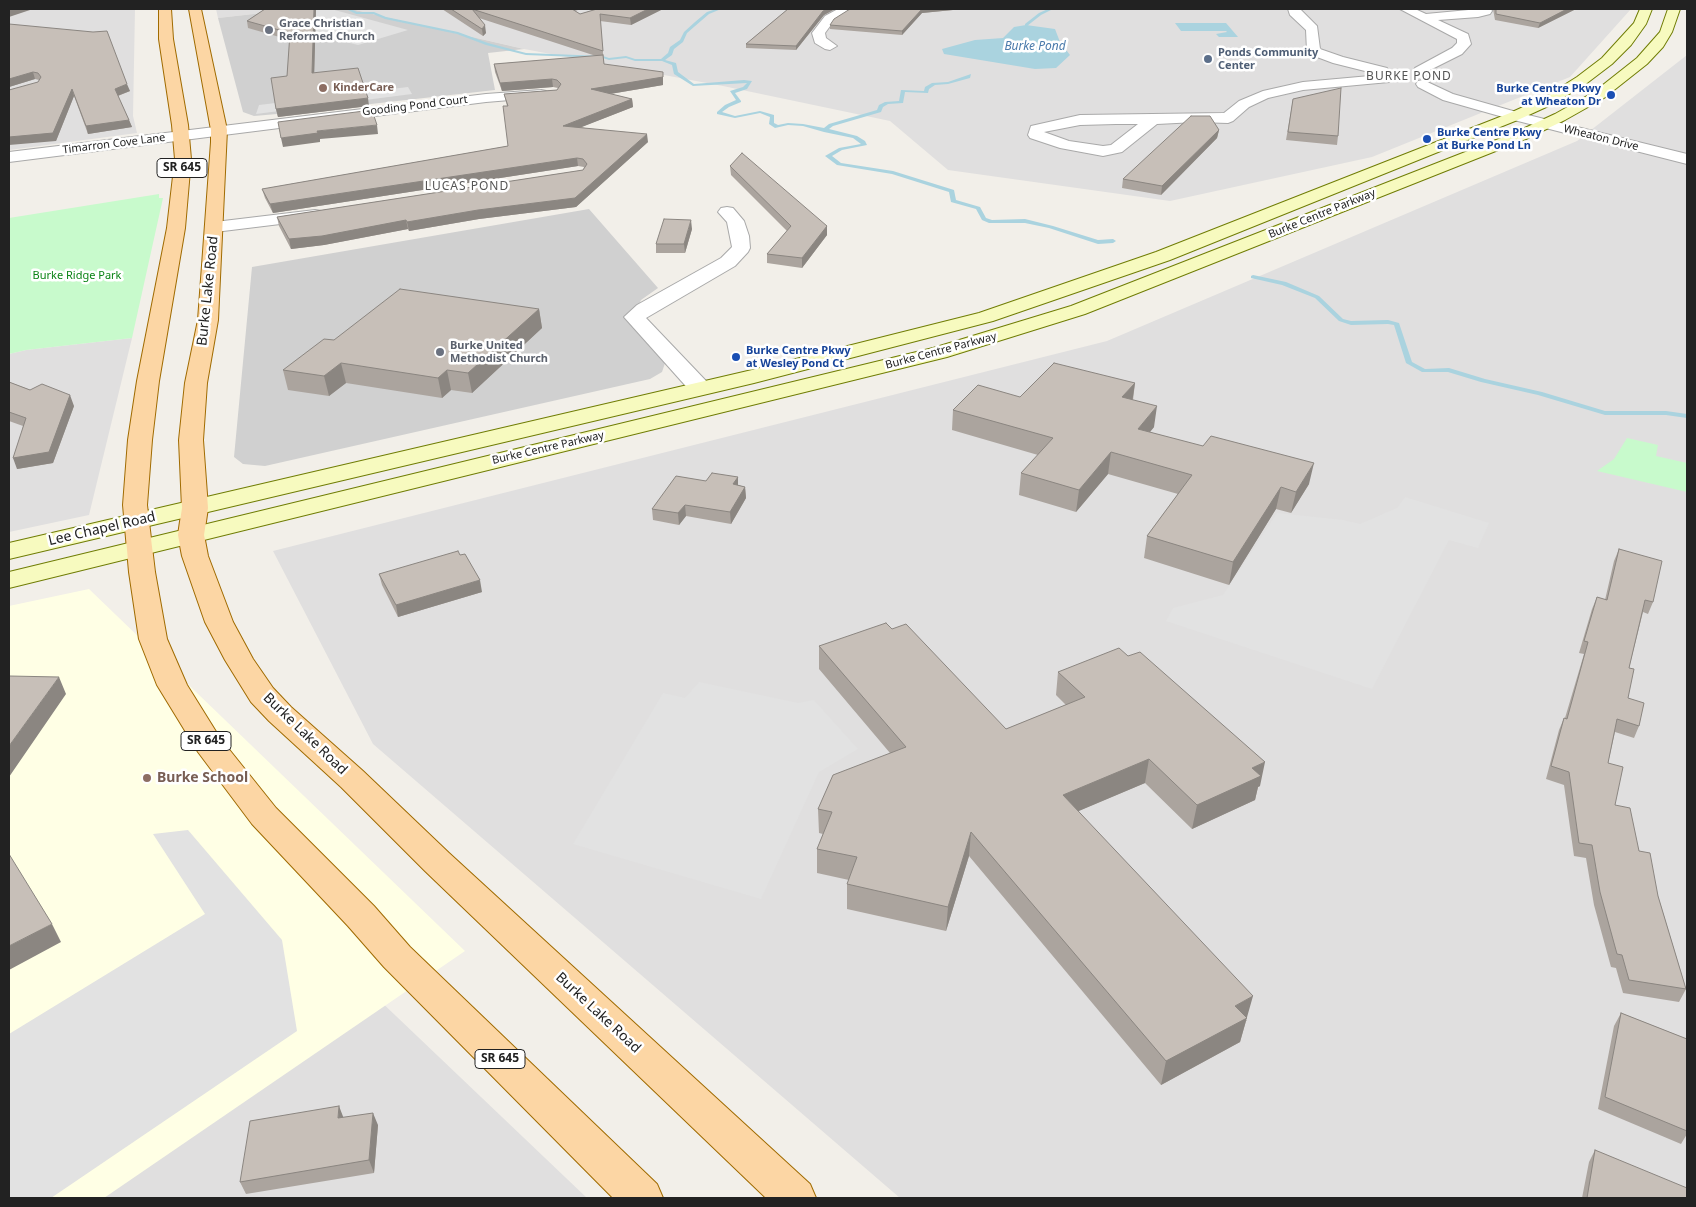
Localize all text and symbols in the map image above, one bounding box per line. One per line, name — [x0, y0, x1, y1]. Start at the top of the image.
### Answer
place label: Grace Christian Reformed Church — [279, 17, 375, 43]
marker: Grace Christian Reformed Church — [263, 24, 275, 36]
water label: Burke Pond — [1004, 40, 1066, 54]
place label: Ponds Community Center — [1218, 46, 1318, 72]
marker: Ponds Community Center — [1202, 53, 1214, 65]
district label: BURKE POND — [1365, 70, 1453, 84]
place label: KinderCare — [333, 81, 394, 95]
marker: KinderCare — [317, 82, 329, 94]
place label: Burke Centre Pkwy at Wheaton Dr — [1496, 82, 1601, 108]
marker: Burke Centre Pkwy at Wheaton Dr — [1605, 89, 1617, 101]
street label: Gooding Pond Court — [362, 93, 468, 119]
street label: Wheaton Drive — [1562, 122, 1640, 154]
place label: Burke Centre Pkwy at Burke Pond Ln — [1437, 126, 1542, 152]
street label: Timarron Cove Lane — [62, 131, 166, 157]
marker: Burke Centre Pkwy at Burke Pond Ln — [1421, 133, 1433, 145]
road number: SR 645 — [157, 158, 207, 178]
district label: LUCAS POND — [424, 180, 510, 194]
street label: Burke Centre Parkway — [1266, 186, 1378, 242]
street label: Burke Lake Road — [194, 235, 222, 347]
park label: Burke Ridge Park — [33, 269, 121, 283]
street label: Burke Centre Parkway — [884, 330, 998, 372]
place label: Burke United Methodist Church — [450, 339, 548, 365]
place label: Burke Centre Pkwy at Wesley Pond Ct — [746, 344, 851, 370]
marker: Burke United Methodist Church — [434, 346, 446, 358]
marker: Burke Centre Pkwy at Wesley Pond Ct — [730, 351, 742, 363]
street label: Burke Centre Parkway — [491, 429, 605, 467]
street label: Lee Chapel Road — [47, 508, 157, 550]
street label: Burke Lake Road — [259, 690, 351, 778]
road number: SR 645 — [181, 731, 231, 750]
place label: Burke School — [157, 770, 248, 786]
marker: Burke School — [141, 772, 153, 784]
street label: Burke Lake Road — [552, 969, 644, 1057]
road number: SR 645 — [475, 1050, 525, 1068]

